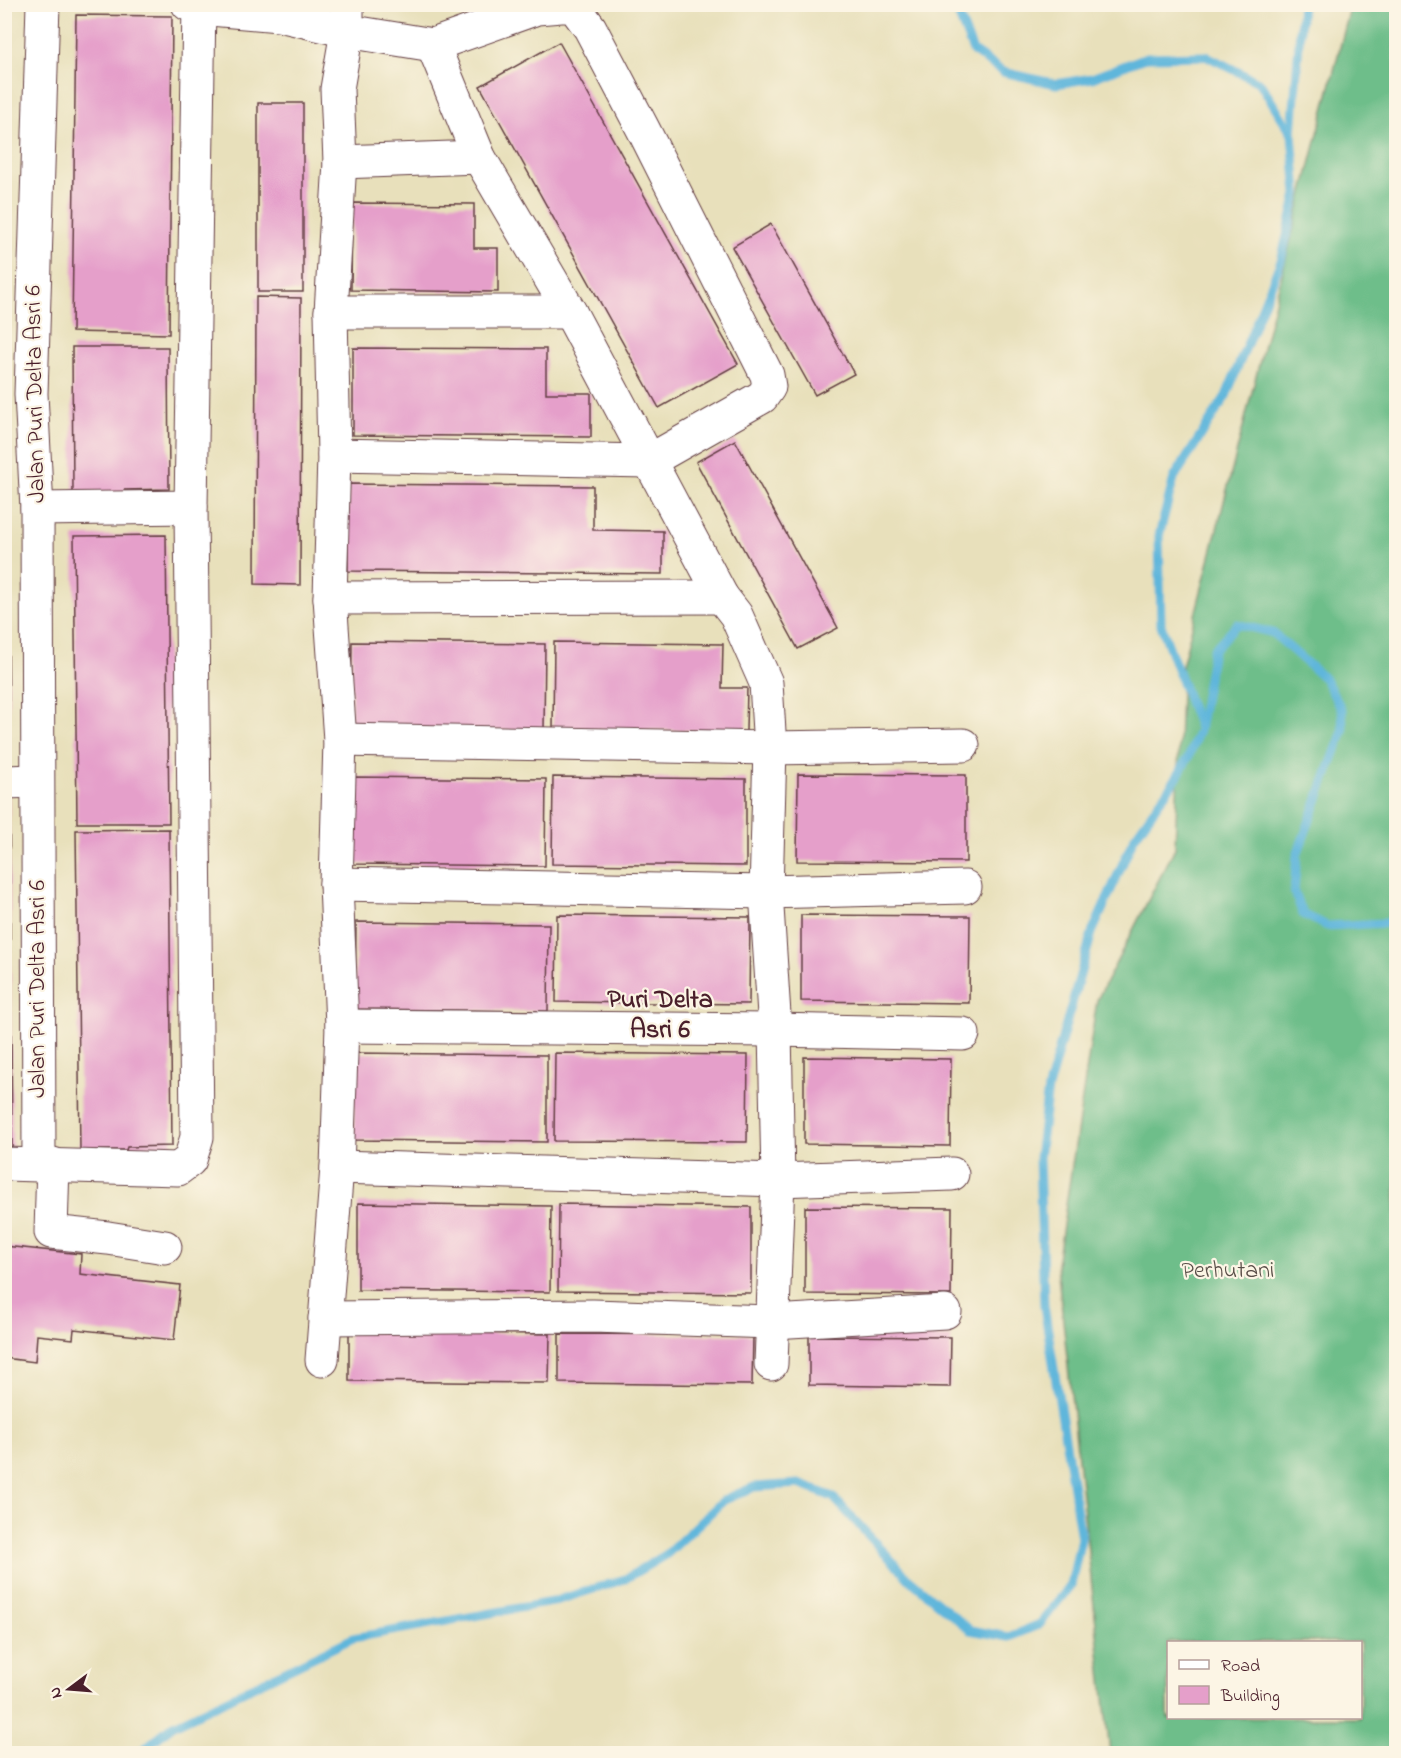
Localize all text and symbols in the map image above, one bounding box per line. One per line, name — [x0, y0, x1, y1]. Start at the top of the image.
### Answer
street label: Jalan Puri Delta Asri 6 — [17, 284, 55, 503]
street label: Jalan Puri Delta Asri 6 — [21, 880, 56, 1098]
district label: Puri Delta Asri 6 — [607, 982, 713, 1050]
park label: Perhutani — [1182, 1254, 1274, 1289]
legend — [1167, 1641, 1362, 1719]
text: Road — [1221, 1654, 1260, 1680]
north arrow — [39, 1659, 99, 1719]
text: N — [43, 1684, 70, 1701]
text: Building — [1220, 1684, 1280, 1711]

